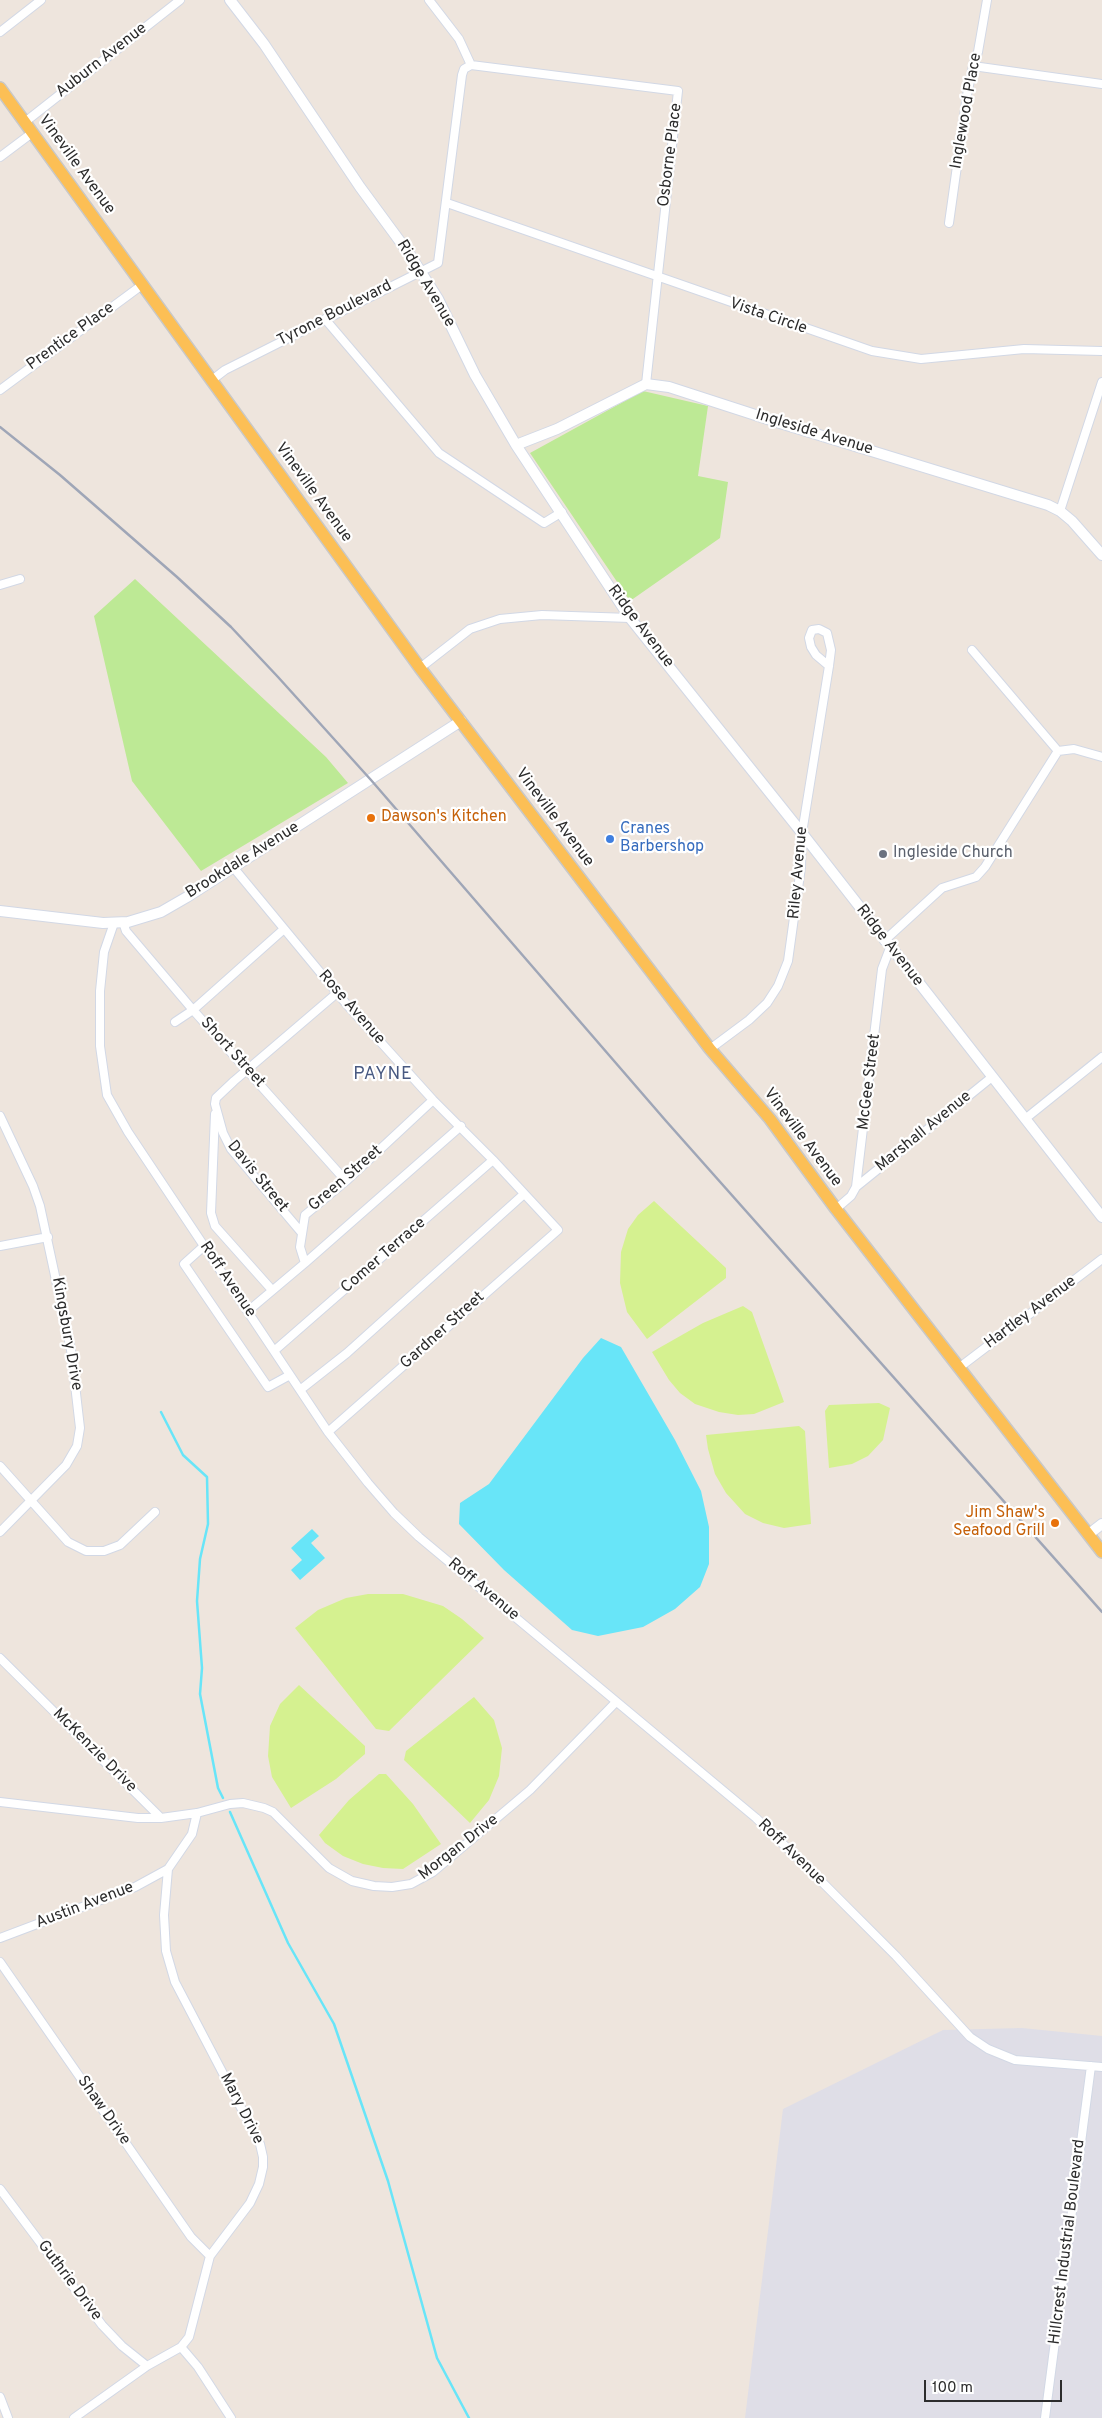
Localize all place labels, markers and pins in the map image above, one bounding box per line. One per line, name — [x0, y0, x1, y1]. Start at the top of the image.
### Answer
place label: Dawson's Kitchen — [381, 808, 507, 828]
marker: Dawson's Kitchen — [365, 812, 377, 824]
place label: Cranes Barbershop — [620, 820, 704, 858]
marker: Cranes Barbershop — [604, 833, 616, 845]
place label: Ingleside Church — [893, 844, 1013, 864]
marker: Ingleside Church — [877, 848, 889, 860]
place label: Jim Shaw's Seafood Grill — [953, 1504, 1045, 1542]
marker: Jim Shaw's Seafood Grill — [1049, 1517, 1061, 1529]

